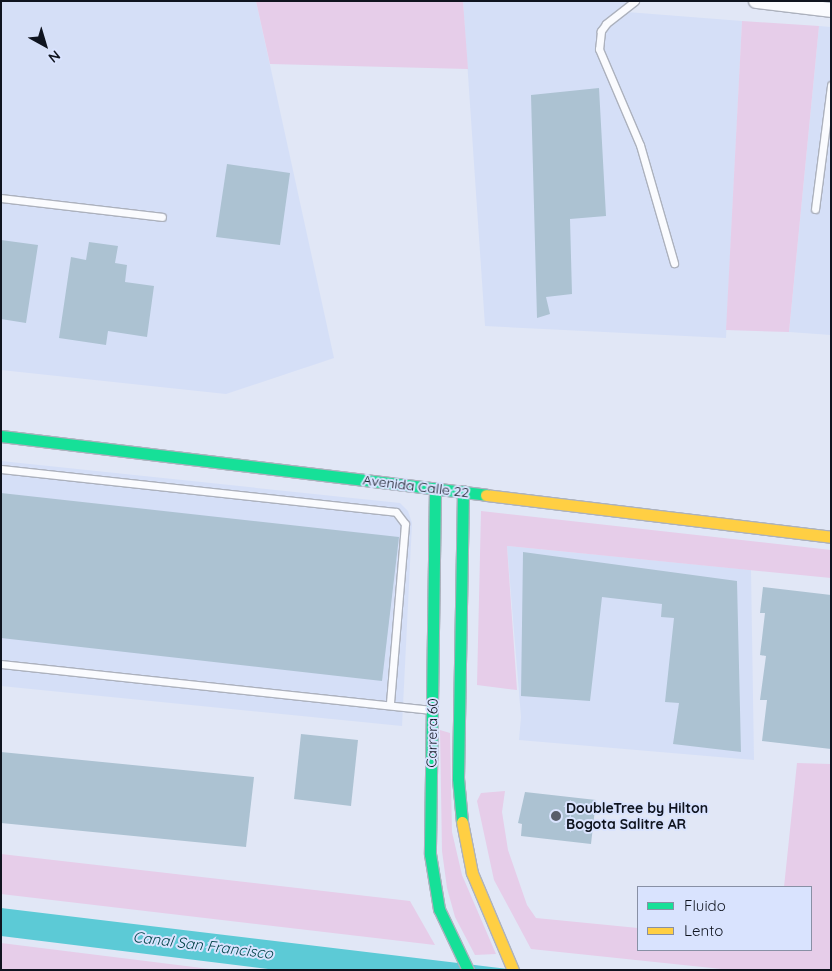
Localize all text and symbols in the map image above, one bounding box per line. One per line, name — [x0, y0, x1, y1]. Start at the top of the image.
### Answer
north arrow — [20, 20, 70, 70]
text: N — [45, 46, 64, 67]
street label: Avenida Calle 22 — [362, 471, 470, 501]
street label: Carrera 60 — [423, 698, 441, 768]
place label: DoubleTree by Hilton Bogota Salitre AR — [566, 800, 708, 832]
marker: DoubleTree by Hilton Bogota Salitre AR — [550, 810, 562, 822]
legend — [637, 886, 812, 951]
text: Fluido — [684, 896, 726, 915]
text: Lento — [684, 921, 723, 940]
water label: Canal San Francisco — [132, 927, 274, 963]

